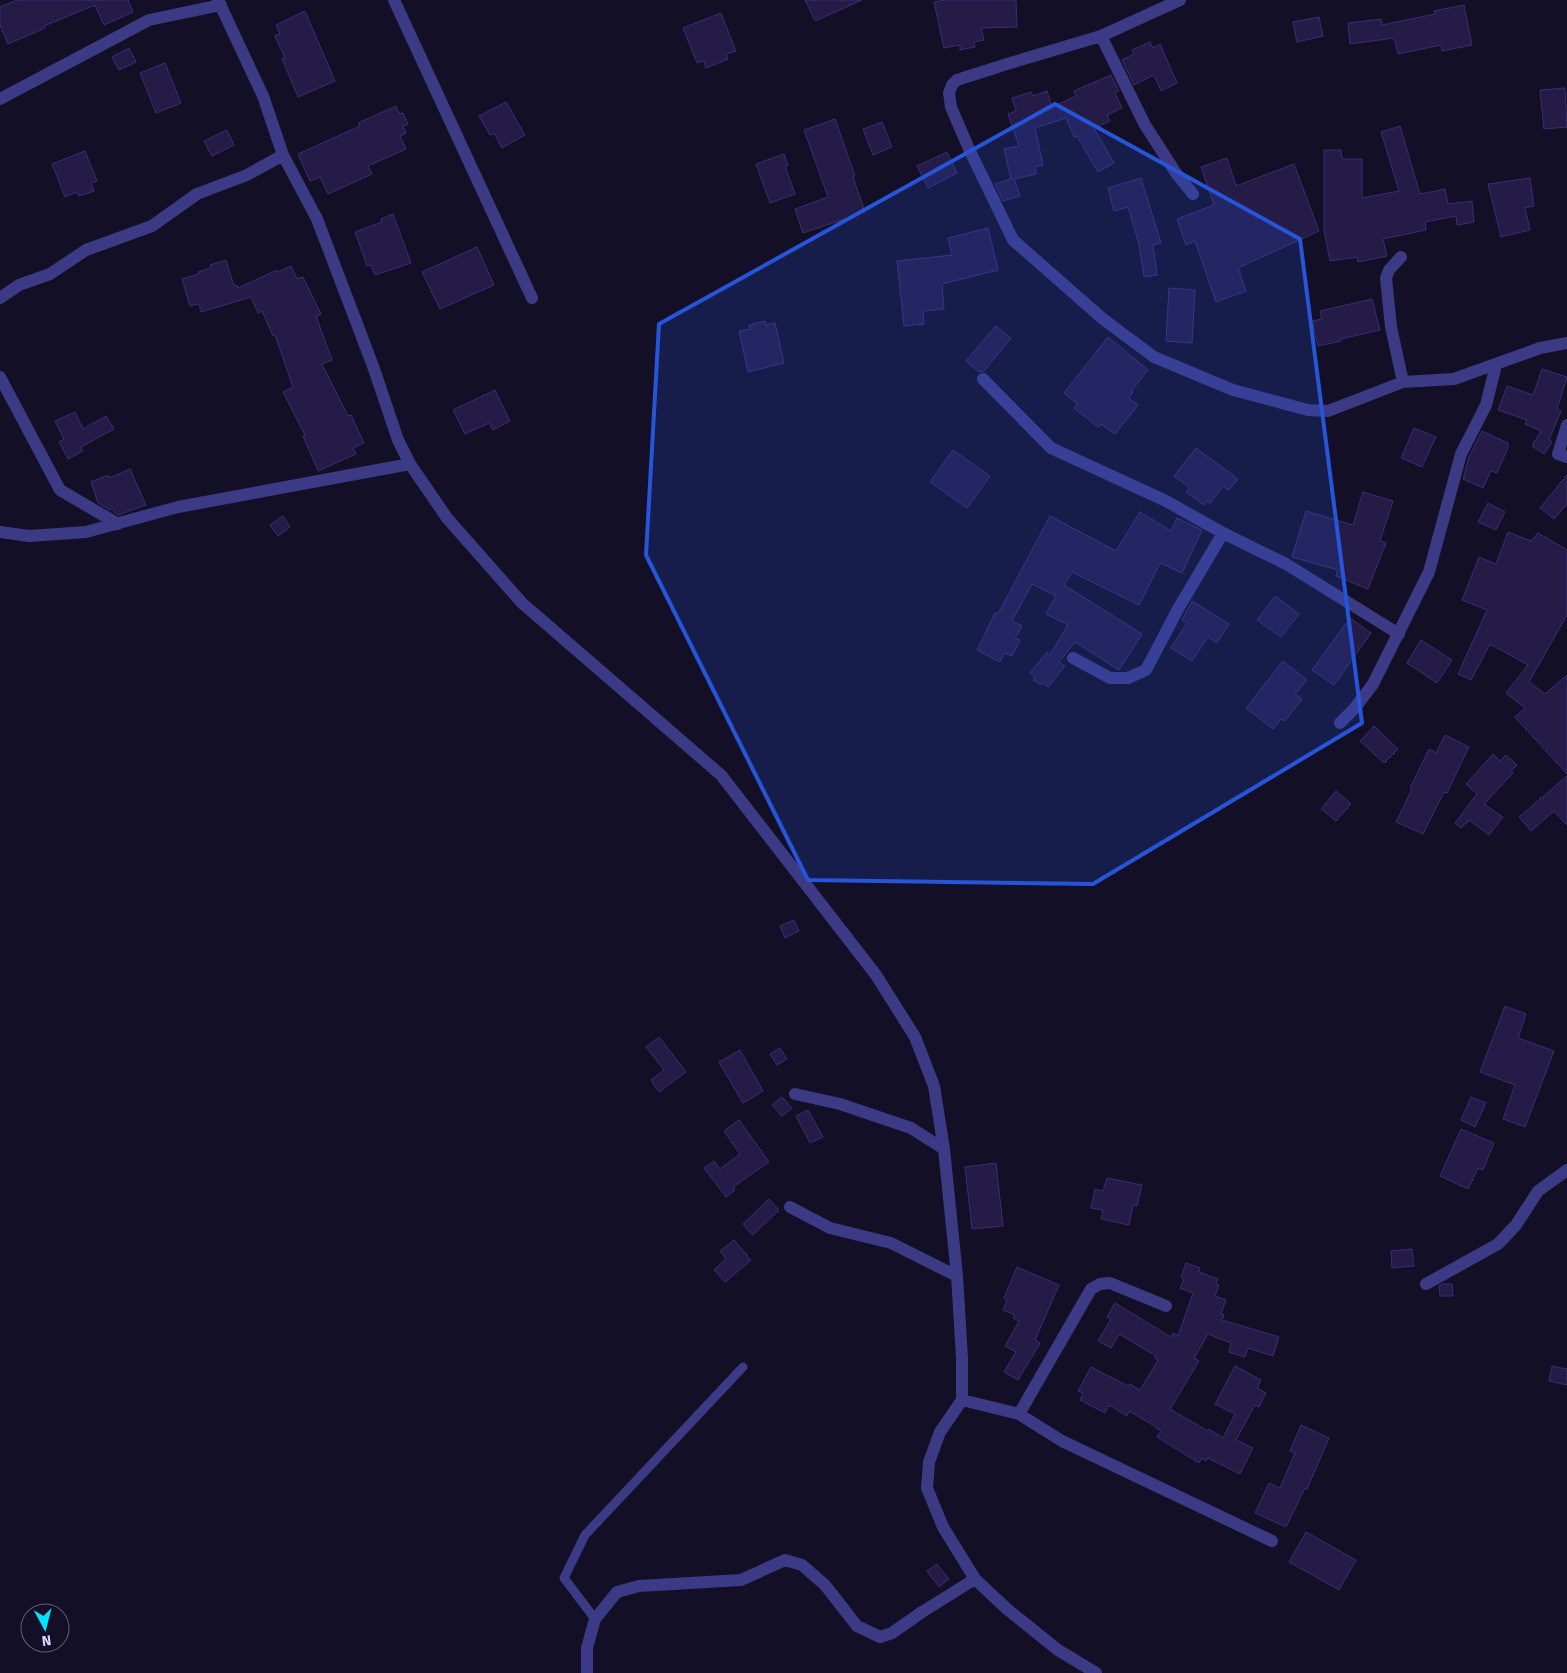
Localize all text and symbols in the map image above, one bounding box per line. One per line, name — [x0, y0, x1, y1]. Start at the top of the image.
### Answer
north arrow — [20, 1603, 70, 1653]
text: N — [41, 1631, 52, 1649]

